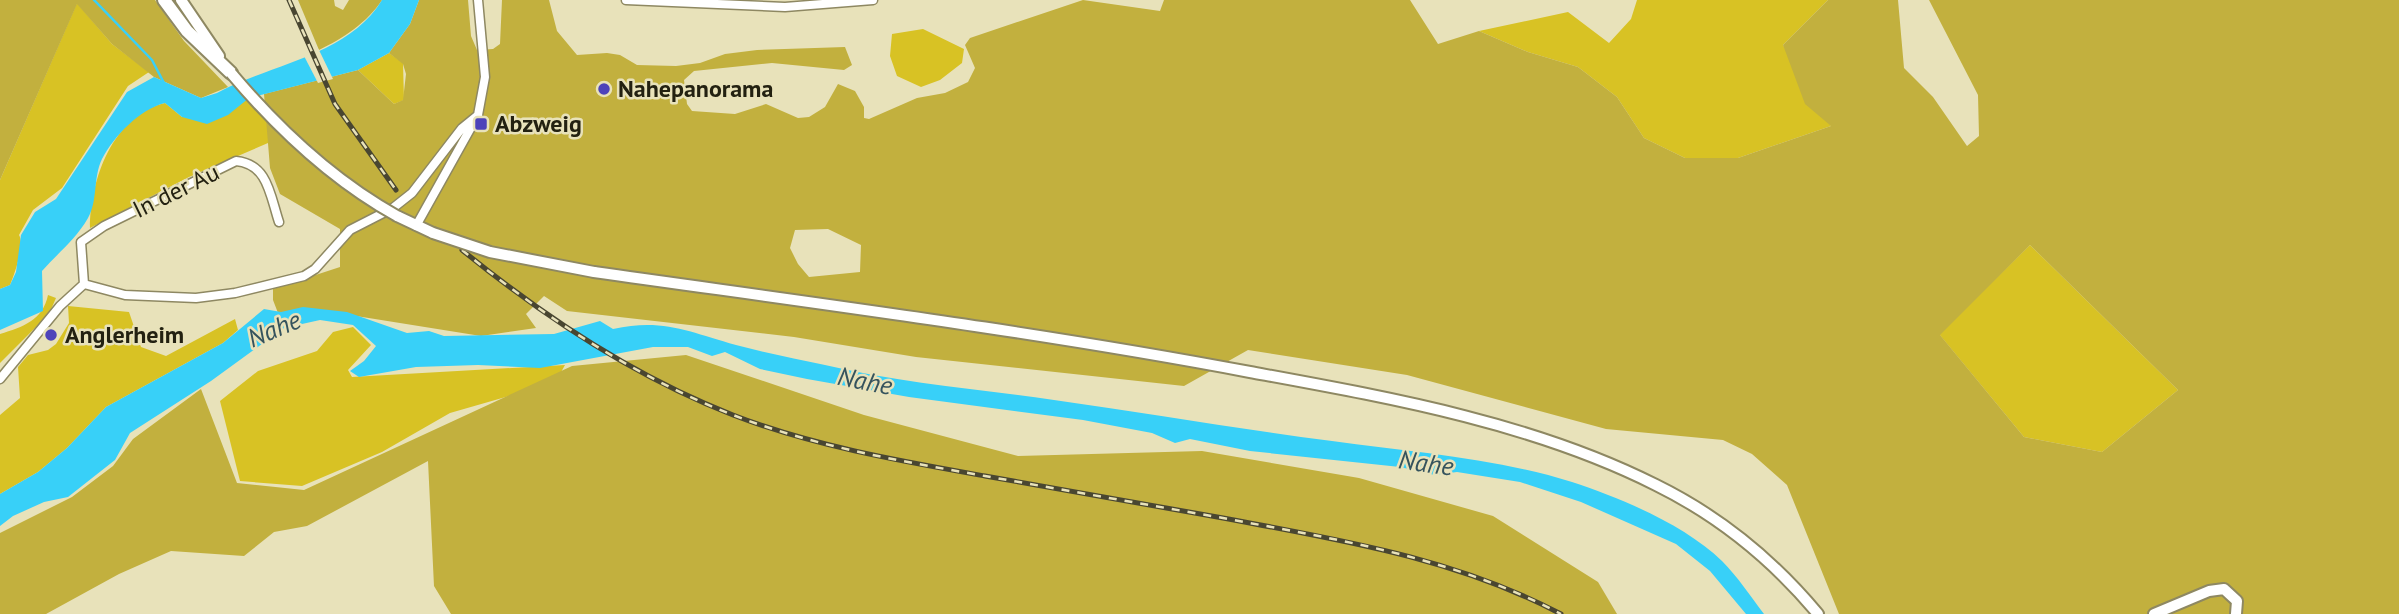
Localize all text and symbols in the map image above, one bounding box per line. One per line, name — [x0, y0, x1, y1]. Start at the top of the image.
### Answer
place label: Nahepanorama — [618, 73, 773, 104]
marker: Nahepanorama — [596, 81, 612, 97]
place label: Abzweig — [495, 108, 582, 139]
marker: Abzweig — [473, 116, 489, 132]
street label: In der Au — [127, 156, 224, 225]
water label: Nahe — [242, 303, 306, 355]
place label: Anglerheim — [65, 319, 184, 350]
marker: Anglerheim — [43, 327, 59, 343]
water label: Nahe — [835, 359, 895, 402]
water label: Nahe — [1396, 442, 1456, 483]

